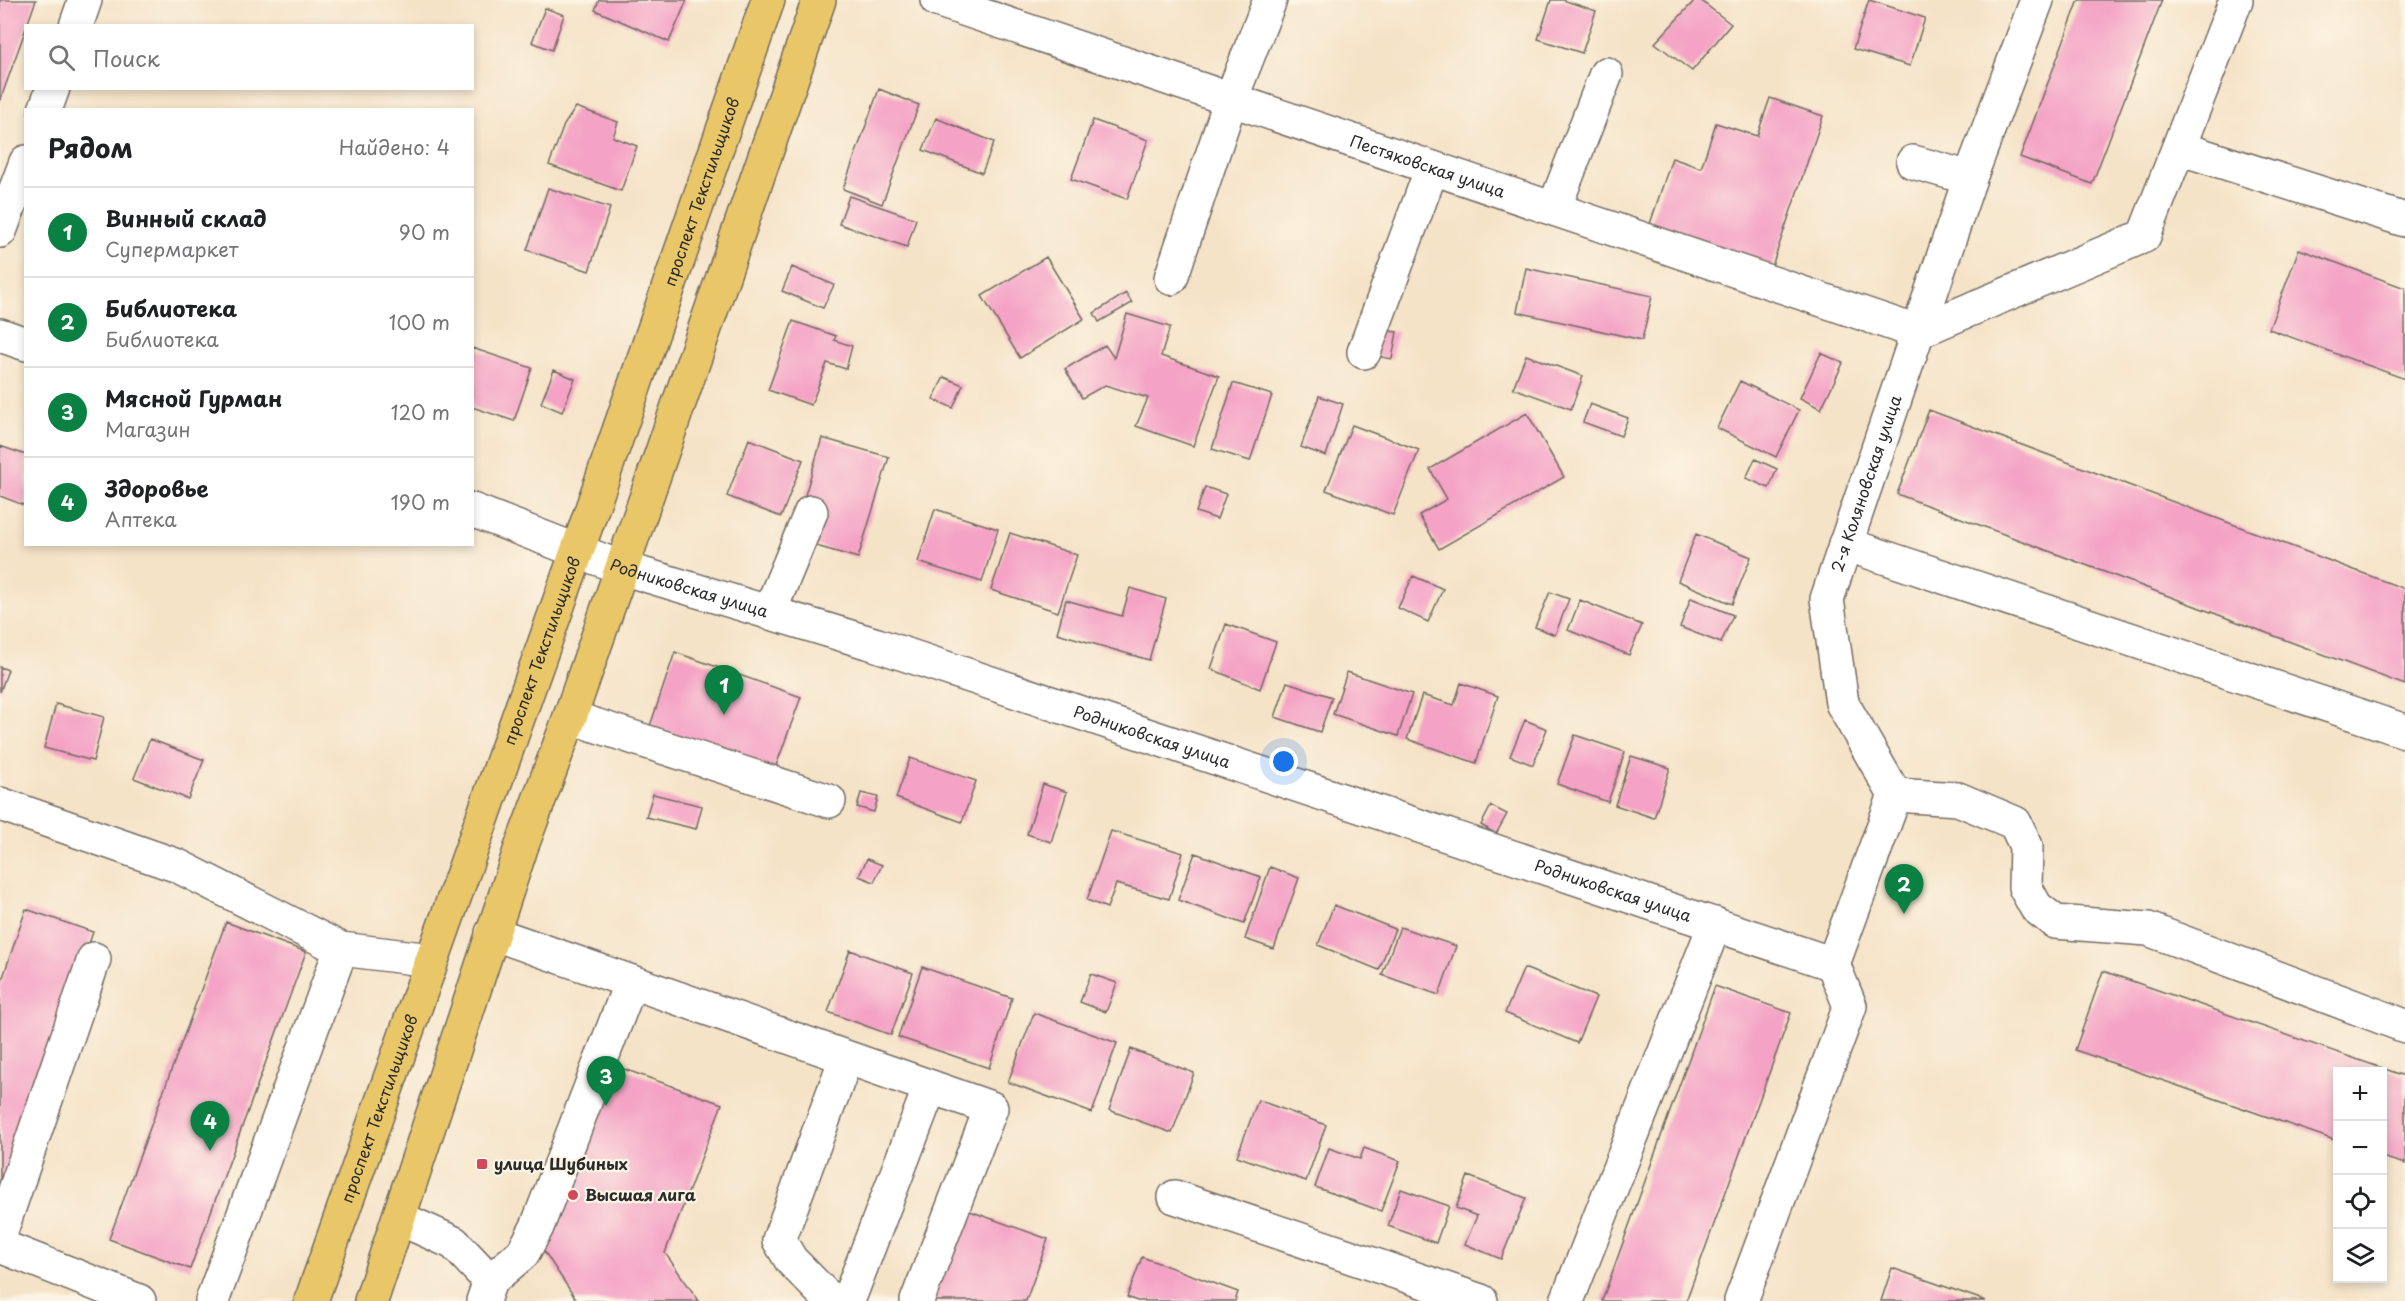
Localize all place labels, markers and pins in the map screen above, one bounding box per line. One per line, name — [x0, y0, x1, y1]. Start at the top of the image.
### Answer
pin: 1 — [704, 666, 744, 715]
pin: 2 — [1884, 864, 1924, 914]
pin: 3 — [586, 1056, 626, 1106]
pin: 4 — [190, 1102, 230, 1151]
place label: улица Шубиных — [494, 1151, 628, 1175]
marker: улица Шубиных — [475, 1157, 489, 1171]
place label: Высшая лига — [585, 1182, 696, 1206]
marker: Высшая лига — [566, 1188, 580, 1202]

